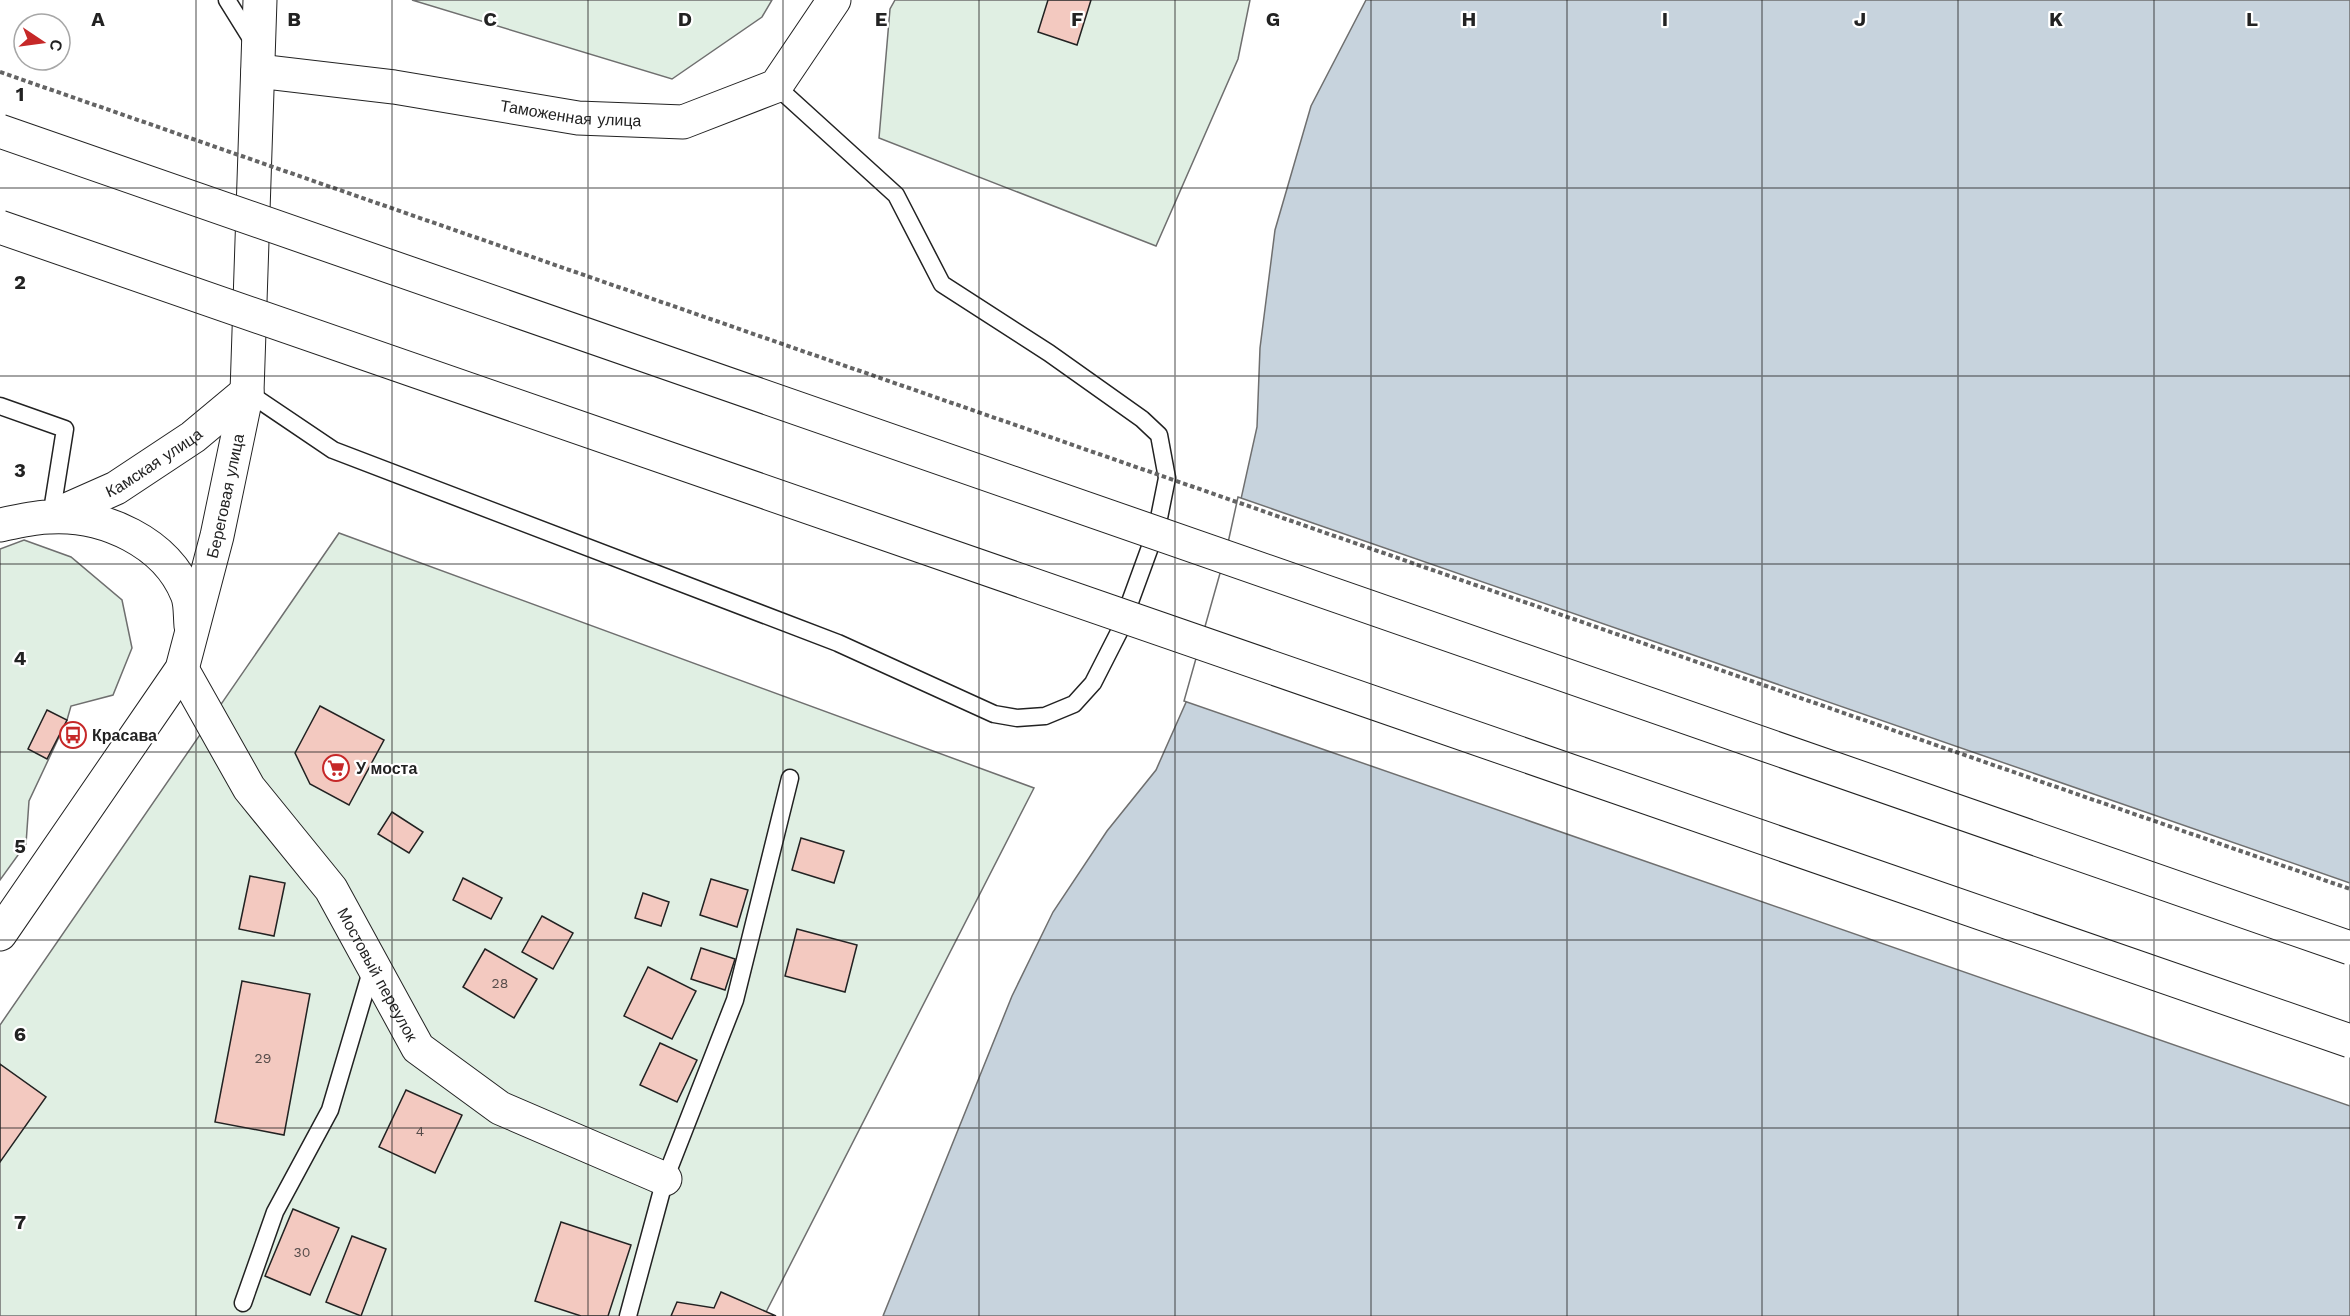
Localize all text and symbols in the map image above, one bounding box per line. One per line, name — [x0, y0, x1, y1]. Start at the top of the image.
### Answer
text: A — [91, 7, 105, 31]
text: B — [287, 7, 301, 31]
text: C — [483, 7, 497, 31]
text: D — [678, 7, 692, 31]
text: E — [875, 7, 887, 31]
text: F — [1071, 7, 1083, 31]
text: G — [1266, 7, 1280, 31]
text: H — [1462, 7, 1476, 31]
text: I — [1662, 7, 1668, 31]
text: J — [1854, 7, 1866, 31]
text: K — [2049, 7, 2063, 31]
text: L — [2246, 7, 2258, 31]
north arrow — [12, 12, 72, 72]
text: С — [45, 37, 67, 53]
text: 1 — [16, 82, 24, 106]
street label: Таможенная улица — [499, 96, 642, 130]
text: 2 — [14, 270, 26, 294]
street label: Камская улица — [103, 424, 206, 501]
street label: Береговая улица — [202, 432, 248, 560]
text: 3 — [14, 458, 26, 482]
text: 4 — [14, 646, 27, 670]
bus stop icon: Красава — [58, 720, 88, 750]
place label: Красава — [92, 726, 157, 745]
supermarket icon: У моста — [321, 753, 351, 783]
place label: У моста — [356, 759, 417, 778]
text: 5 — [14, 834, 26, 858]
street label: Мостовый переулок — [334, 904, 422, 1045]
house number: 28 — [492, 975, 508, 991]
text: 6 — [14, 1022, 26, 1046]
house number: 29 — [255, 1050, 271, 1066]
house number: 4 — [416, 1123, 424, 1139]
text: 7 — [14, 1210, 26, 1234]
house number: 30 — [294, 1244, 310, 1260]

